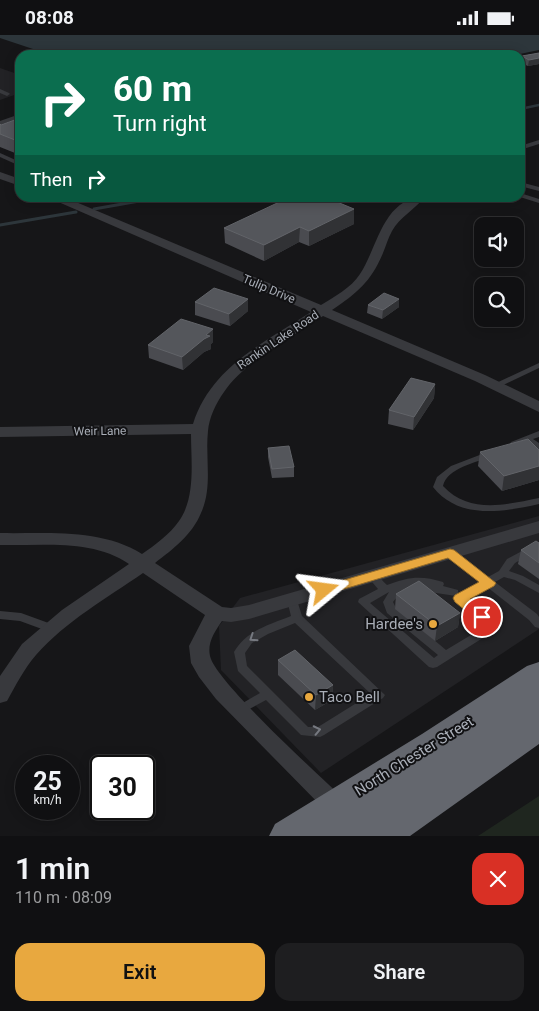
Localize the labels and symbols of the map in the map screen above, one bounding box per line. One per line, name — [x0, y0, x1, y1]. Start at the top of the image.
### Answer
street label: Tulip Drive — [241, 272, 297, 306]
street label: Rankin Lake Road — [235, 308, 321, 372]
street label: Weir Lane — [73, 424, 127, 438]
position arrow — [297, 563, 349, 615]
pin — [461, 596, 503, 638]
place label: Hardee's — [365, 615, 423, 633]
marker: Hardee's — [427, 618, 439, 630]
one-way arrow — [249, 632, 259, 641]
place label: Taco Bell — [319, 688, 380, 706]
marker: Taco Bell — [303, 691, 315, 703]
street label: North Chester Street — [351, 712, 477, 800]
one-way arrow — [313, 725, 322, 736]
speed limit sign: 30 — [90, 755, 155, 820]

